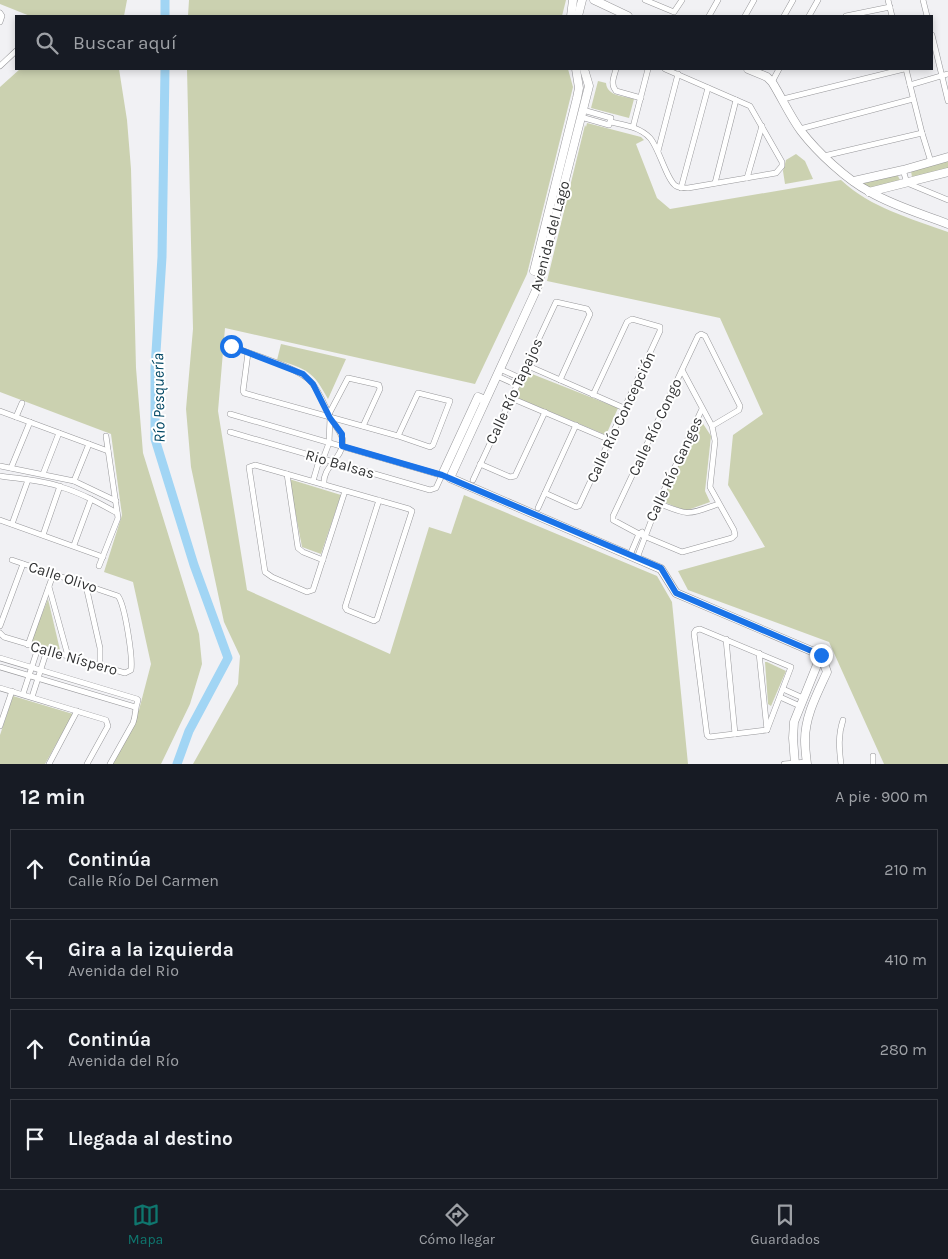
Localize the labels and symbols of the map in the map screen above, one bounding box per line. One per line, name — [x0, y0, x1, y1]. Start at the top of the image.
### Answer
street label: Avenida del Lago — [527, 179, 573, 293]
route start — [220, 335, 243, 358]
street label: Calle Río Tapajos — [482, 335, 546, 447]
street label: Calle Río Concepción — [583, 349, 659, 485]
water label: Río Pesquería — [148, 353, 169, 443]
street label: Calle Río Congo — [625, 375, 685, 479]
street label: Calle Río Ganges — [642, 414, 706, 524]
street label: Rio Balsas — [303, 446, 377, 482]
street label: Calle Olivo — [26, 557, 100, 597]
street label: Calle Níspero — [28, 637, 120, 679]
route end — [810, 644, 833, 667]

